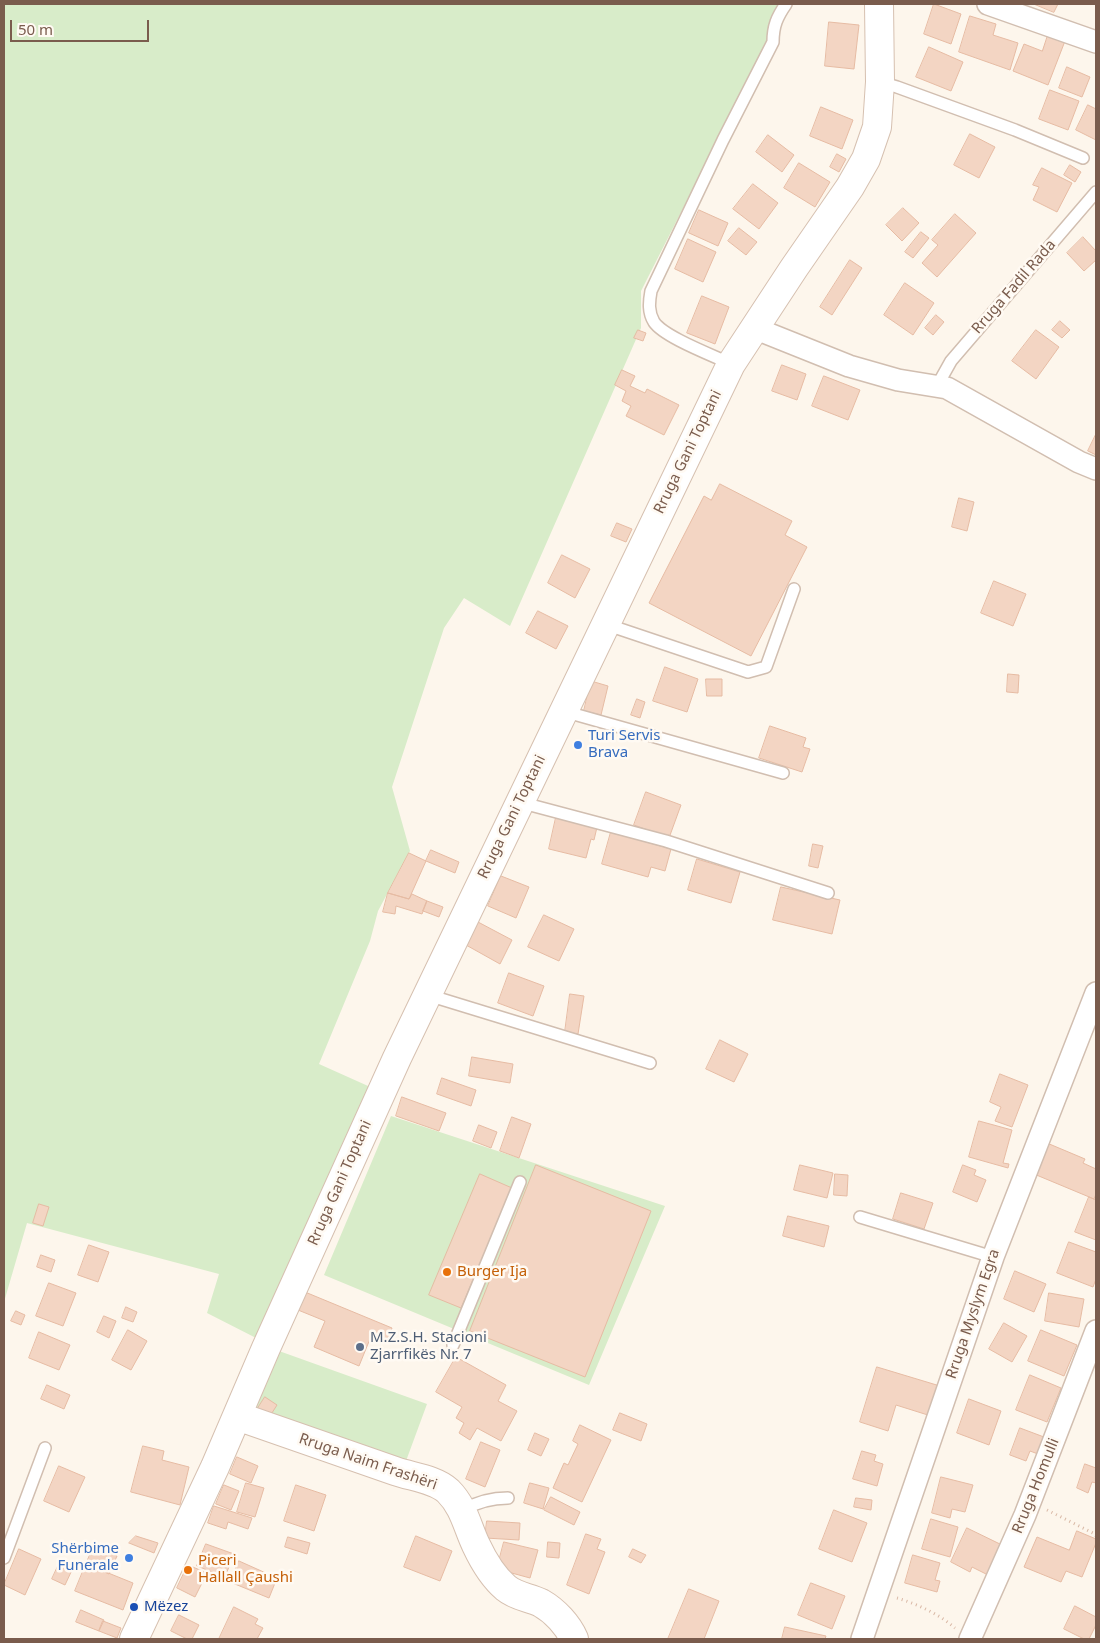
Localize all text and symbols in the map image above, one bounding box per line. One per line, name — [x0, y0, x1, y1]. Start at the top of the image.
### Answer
scale bar — [12, 10, 151, 42]
text: 50 m — [18, 19, 53, 39]
street label: Rruga Fadil Rada — [968, 236, 1060, 338]
street label: Rruga Gani Toptani — [650, 387, 726, 517]
place label: Turi Servis Brava — [588, 727, 660, 762]
marker: Turi Servis Brava — [572, 739, 584, 751]
street label: Rruga Gani Toptani — [474, 752, 550, 882]
street label: Rruga Gani Toptani — [304, 1118, 376, 1248]
street label: Rruga Myslym Egra — [942, 1247, 1004, 1381]
place label: Burger Ija — [457, 1263, 527, 1281]
marker: Burger Ija — [441, 1266, 453, 1278]
place label: M.Z.S.H. Stacioni Zjarrfikës Nr. 7 — [370, 1329, 487, 1364]
marker: M.Z.S.H. Stacioni Zjarrfikës Nr. 7 — [354, 1341, 366, 1353]
street label: Rruga Naim Frashëri — [297, 1430, 439, 1494]
street label: Rruga Homulli — [1009, 1436, 1063, 1536]
place label: Shërbime Funerale — [51, 1540, 119, 1575]
marker: Shërbime Funerale — [123, 1552, 135, 1564]
place label: Piceri Hallall Çaushi — [198, 1552, 293, 1587]
marker: Piceri Hallall Çaushi — [182, 1564, 194, 1576]
place label: Mëzez — [144, 1598, 188, 1616]
marker: Mëzez — [128, 1601, 140, 1613]

